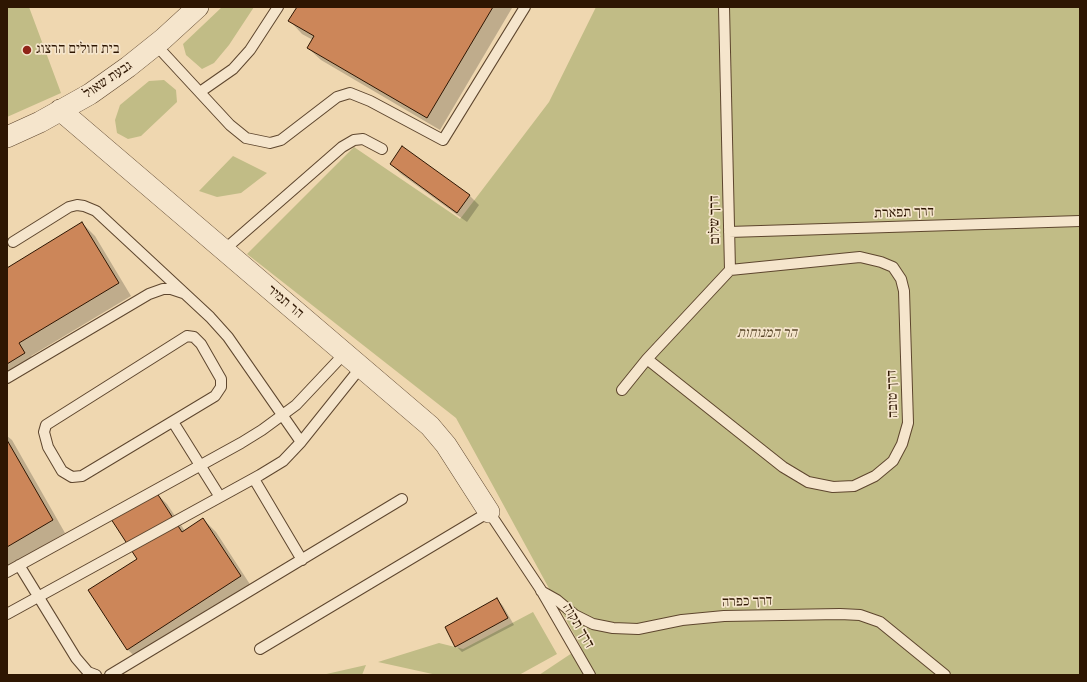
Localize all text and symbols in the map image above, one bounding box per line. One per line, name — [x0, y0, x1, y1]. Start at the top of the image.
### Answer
place label: בית חולים הרצוג — [36, 42, 119, 58]
marker: בית חולים הרצוג — [21, 44, 33, 56]
street label: גבעת שאול — [80, 57, 136, 103]
street label: דרך שלום — [706, 195, 724, 245]
street label: דרך תפארת — [874, 204, 934, 222]
street label: הר תמיר — [263, 282, 307, 322]
park label: הר המנוחות — [737, 326, 797, 342]
street label: דרך טובה — [884, 370, 902, 418]
street label: דרך כפרה — [721, 593, 773, 611]
street label: דרך תקוה — [559, 601, 597, 651]

